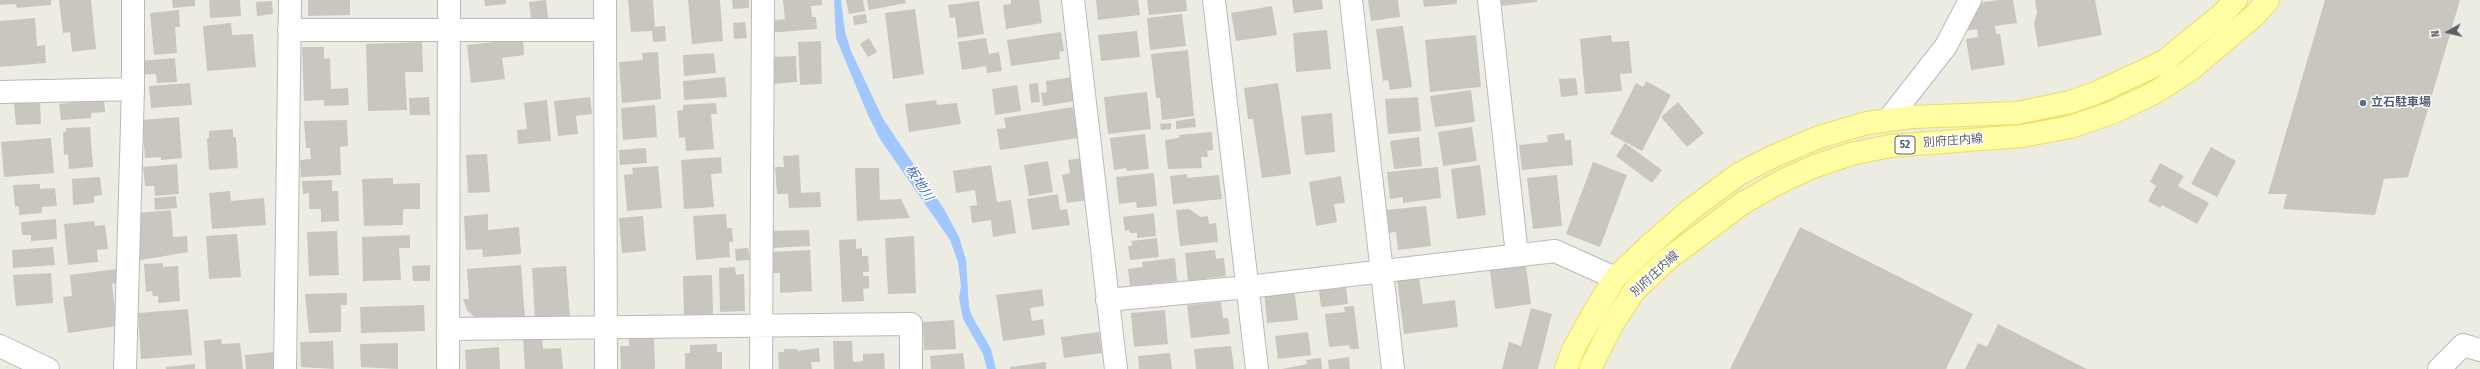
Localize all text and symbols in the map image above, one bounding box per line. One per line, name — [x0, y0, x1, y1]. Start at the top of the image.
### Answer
north arrow — [2428, 12, 2468, 52]
text: N — [2429, 30, 2443, 38]
place label: 立石駐車場 — [2371, 96, 2431, 110]
marker: 立石駐車場 — [2358, 98, 2368, 108]
street label: 別府庄内線 — [1923, 132, 1983, 150]
road number: 52 — [1895, 136, 1915, 154]
water label: 板地川 — [902, 162, 936, 204]
street label: 別府庄内線 — [1628, 248, 1682, 300]

